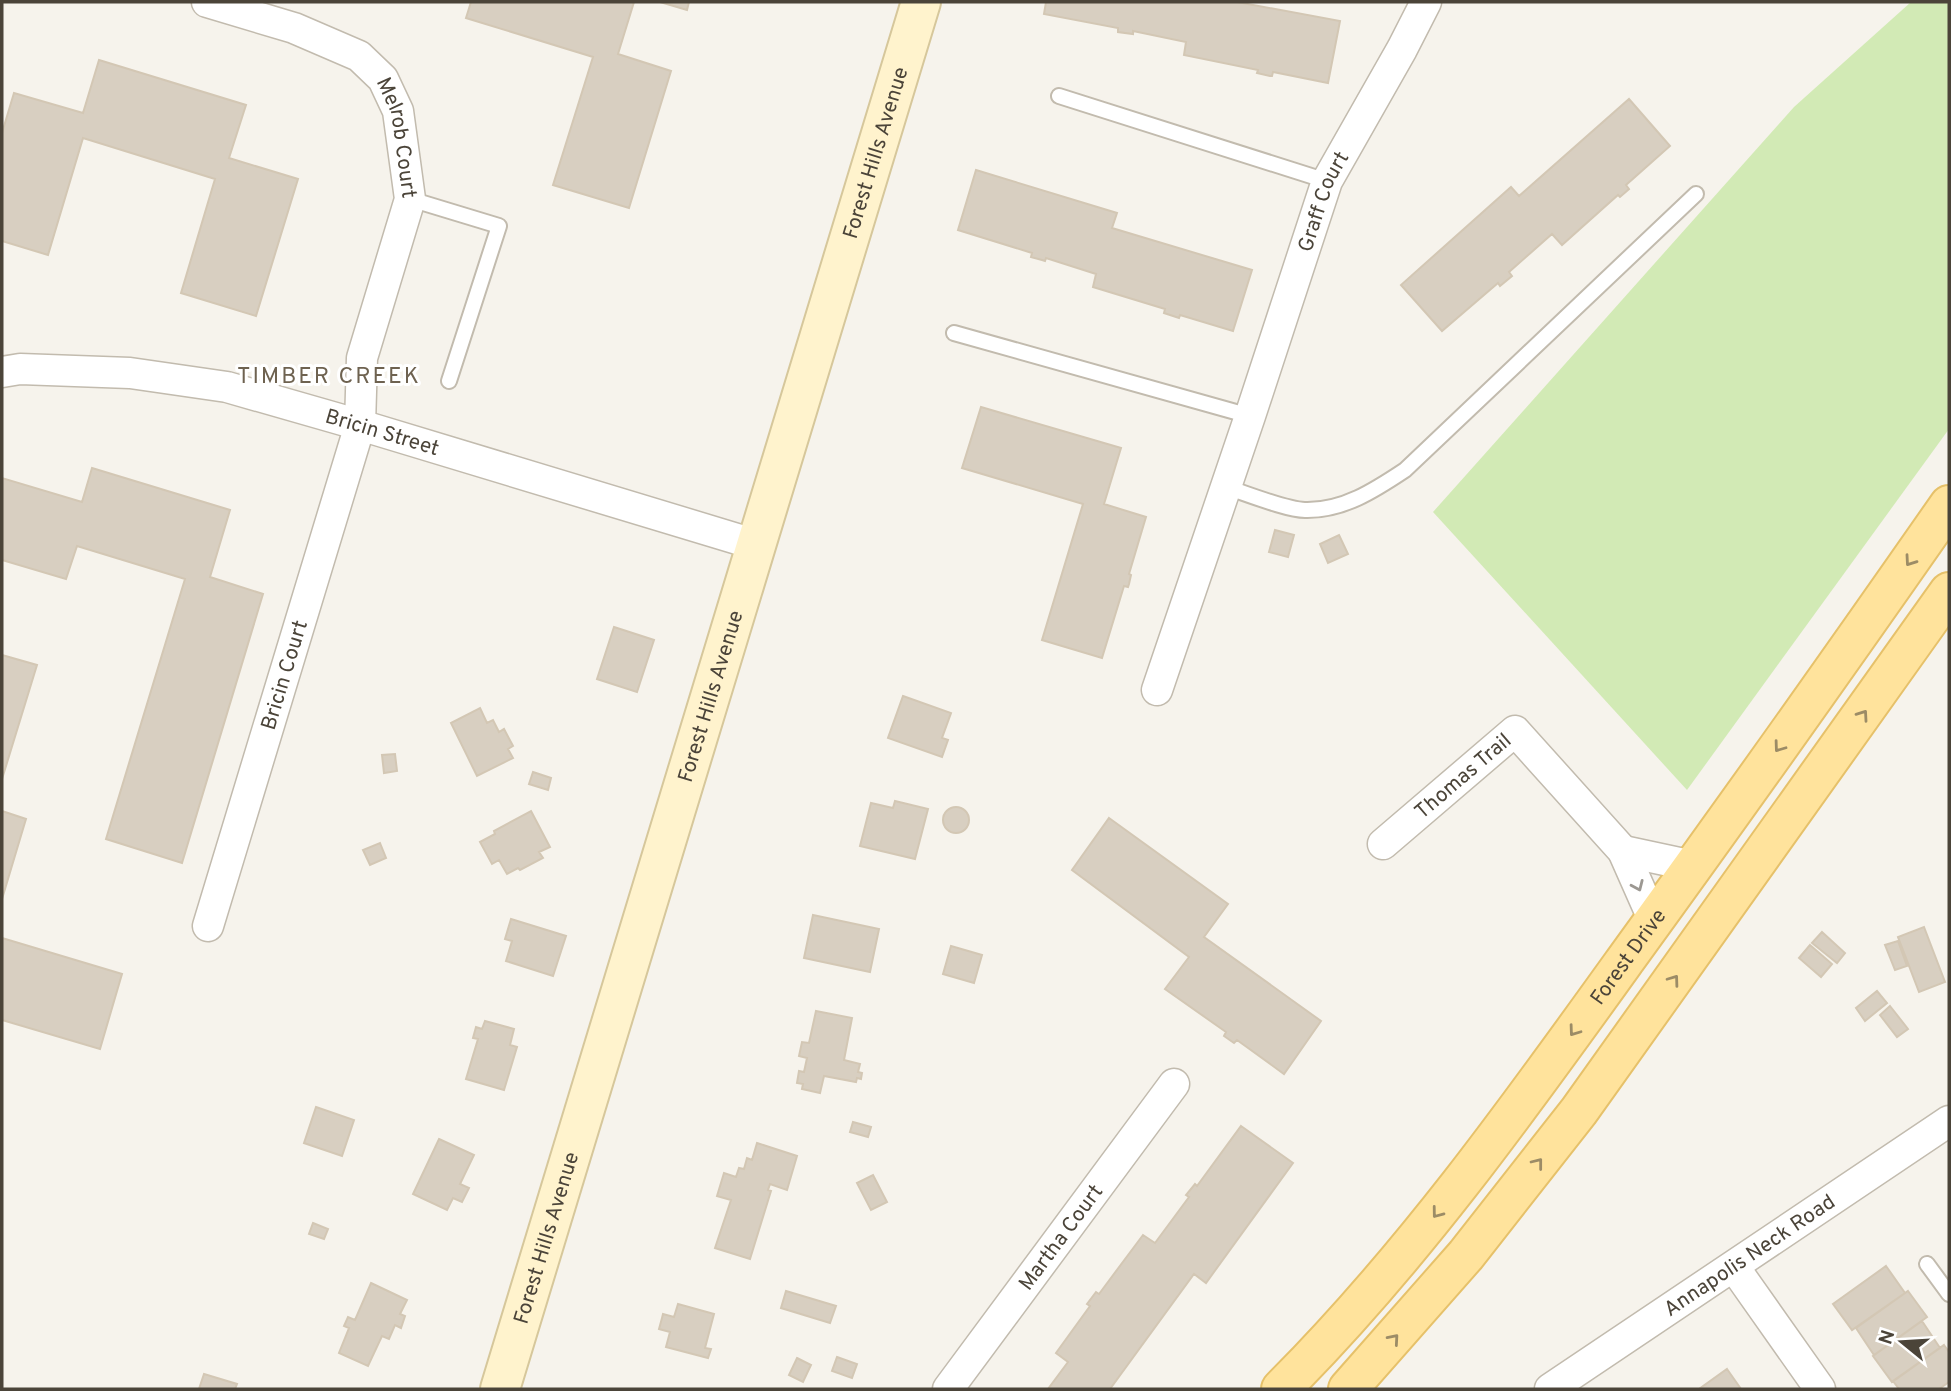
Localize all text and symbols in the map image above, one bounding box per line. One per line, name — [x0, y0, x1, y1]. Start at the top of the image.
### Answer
street label: Forest Hills Avenue — [838, 64, 916, 242]
street label: Melrob Court — [369, 73, 422, 200]
street label: Graff Court — [1293, 147, 1356, 256]
district label: TIMBER CREEK — [237, 363, 421, 392]
street label: Bricin Street — [322, 404, 442, 463]
one-way arrow — [1906, 553, 1918, 566]
street label: Forest Hills Avenue — [673, 607, 751, 786]
street label: Bricin Court — [256, 617, 315, 734]
one-way arrow — [1855, 710, 1867, 723]
street label: Thomas Trail — [1410, 728, 1518, 826]
one-way arrow — [1775, 739, 1787, 752]
one-way arrow — [1630, 879, 1644, 891]
street label: Forest Drive — [1585, 904, 1673, 1011]
one-way arrow — [1665, 975, 1678, 988]
one-way arrow — [1570, 1023, 1583, 1036]
street label: Forest Hills Avenue — [509, 1149, 586, 1327]
one-way arrow — [1530, 1158, 1543, 1171]
street label: Martha Court — [1014, 1180, 1110, 1296]
street label: Annapolis Neck Road — [1659, 1189, 1841, 1324]
one-way arrow — [1433, 1205, 1446, 1217]
north arrow — [1867, 1307, 1937, 1377]
text: N — [1874, 1327, 1901, 1348]
one-way arrow — [1386, 1334, 1398, 1347]

